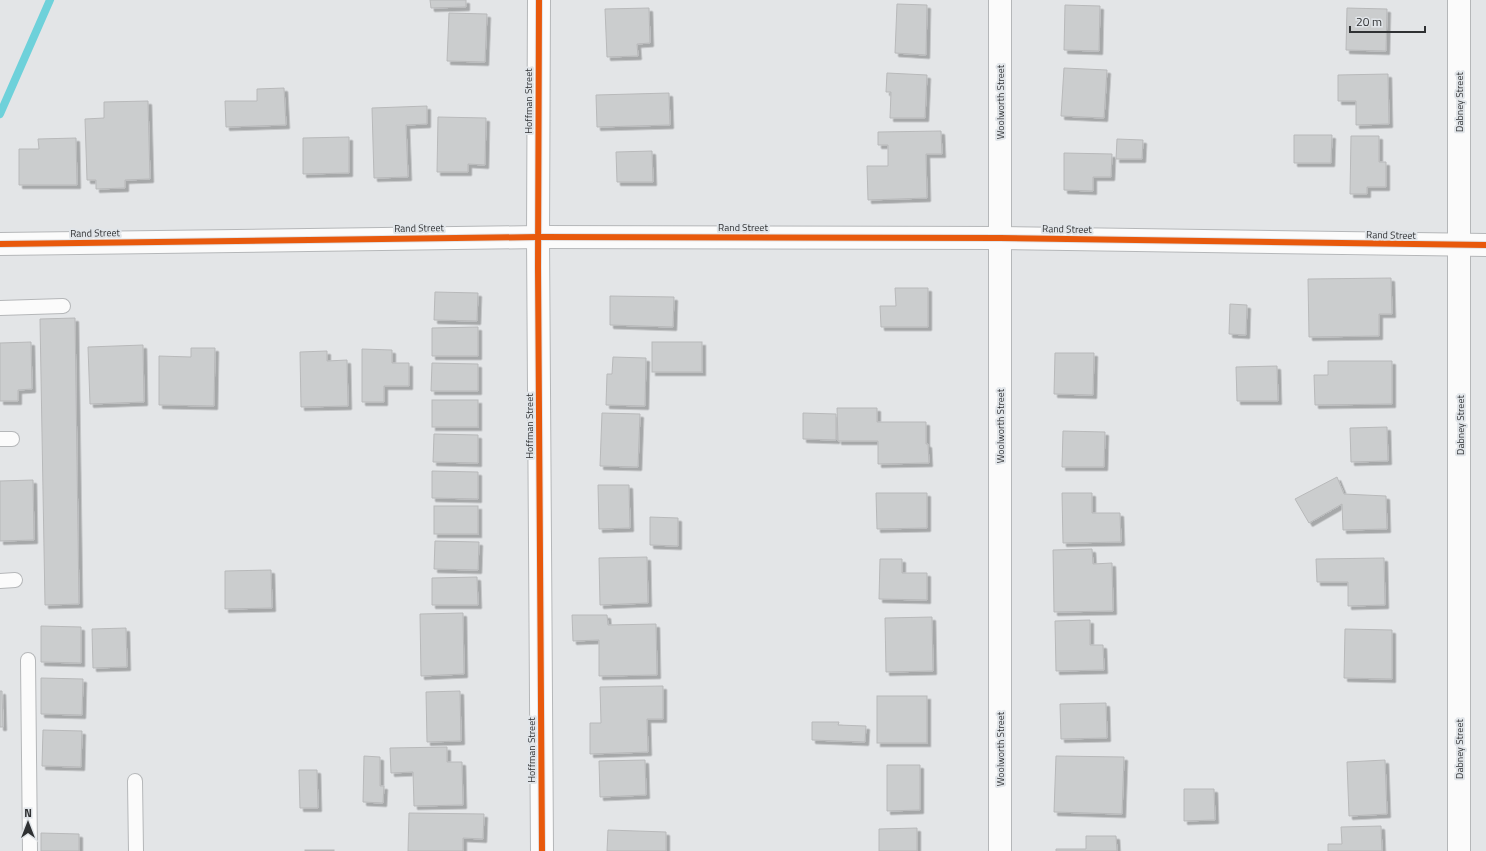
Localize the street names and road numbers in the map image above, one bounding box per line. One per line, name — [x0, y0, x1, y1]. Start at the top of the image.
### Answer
street label: Woolworth Street — [993, 64, 1008, 139]
street label: Hoffman Street — [521, 68, 536, 134]
street label: Dabney Street — [1452, 72, 1467, 132]
street label: Rand Street — [394, 220, 445, 236]
street label: Rand Street — [718, 220, 768, 235]
street label: Rand Street — [1042, 221, 1093, 237]
street label: Rand Street — [70, 225, 121, 241]
street label: Rand Street — [1366, 227, 1417, 243]
street label: Woolworth Street — [993, 388, 1008, 463]
street label: Hoffman Street — [522, 393, 537, 459]
street label: Dabney Street — [1453, 395, 1468, 455]
street label: Woolworth Street — [993, 711, 1008, 786]
street label: Hoffman Street — [524, 717, 539, 783]
street label: Dabney Street — [1452, 719, 1467, 779]

